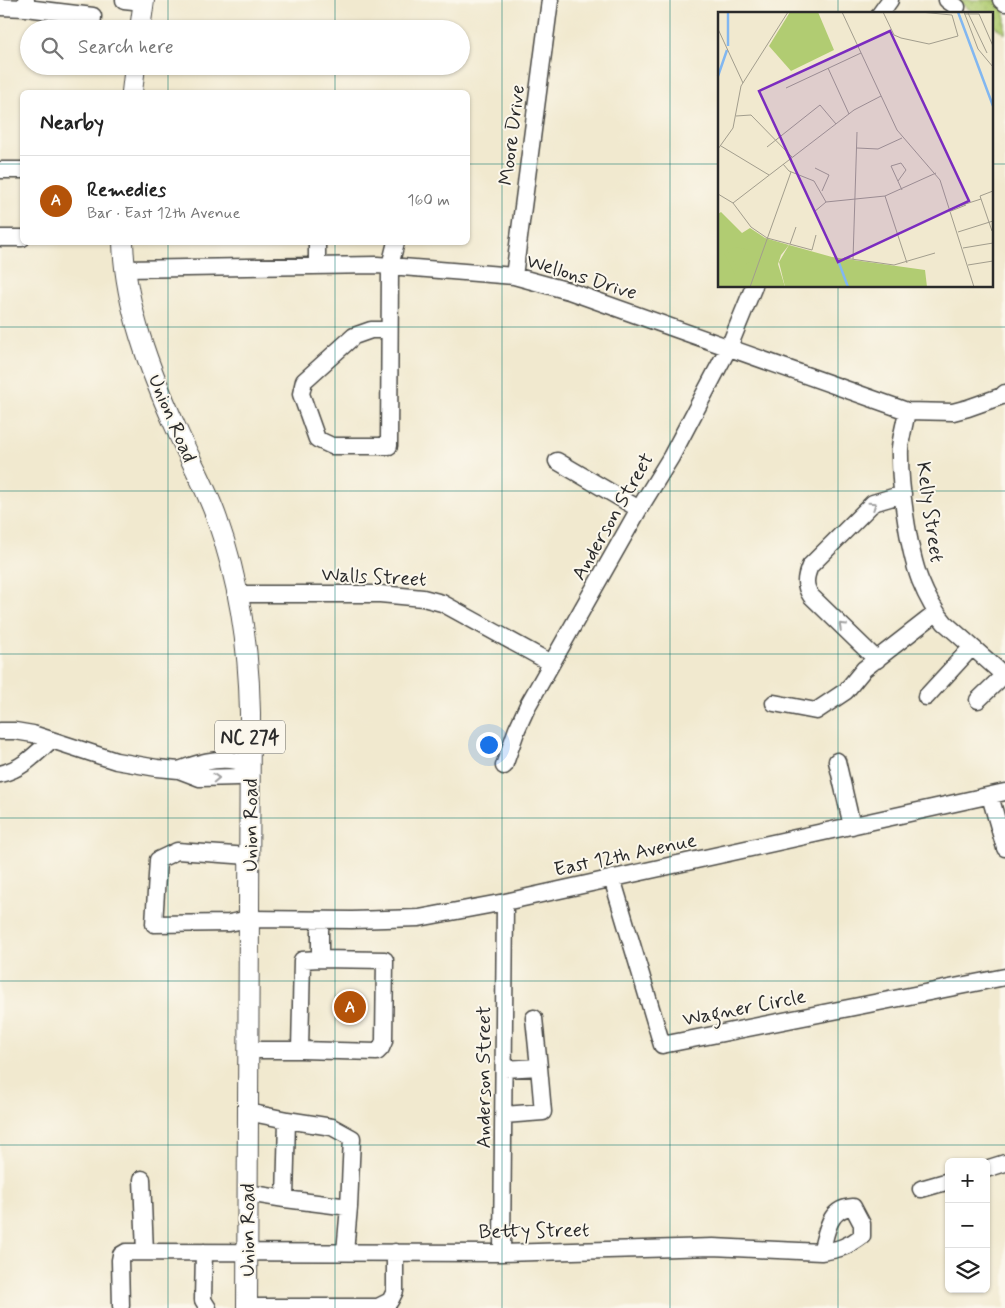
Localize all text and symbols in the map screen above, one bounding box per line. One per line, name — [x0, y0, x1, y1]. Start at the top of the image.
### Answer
inset map — [718, 12, 992, 288]
search box — [20, 20, 470, 75]
icon: search — [38, 34, 66, 62]
text: Search here — [78, 35, 174, 60]
street label: Moore Drive — [493, 83, 532, 187]
text: Nearby — [40, 109, 104, 137]
text: Remedies — [87, 178, 166, 203]
text: A — [51, 190, 61, 211]
text: 160 m — [407, 190, 450, 211]
text: Bar · East 12th Avenue — [87, 203, 240, 224]
street label: Wellons Drive — [523, 248, 640, 307]
street label: Union Road — [141, 370, 202, 467]
street label: Anderson Street — [566, 448, 661, 585]
street label: Kelly Street — [909, 460, 950, 564]
one-way arrow — [868, 502, 877, 512]
street label: Walls Street — [321, 561, 427, 594]
one-way arrow — [839, 622, 848, 631]
road number: NC 274 — [215, 720, 285, 754]
your location — [476, 732, 502, 758]
one-way arrow — [213, 772, 221, 783]
street label: Union Road — [238, 778, 265, 872]
street label: East 12th Avenue — [552, 827, 699, 884]
street label: Wagner Circle — [680, 983, 809, 1036]
pin: A — [334, 988, 366, 1026]
street label: Anderson Street — [471, 1005, 498, 1149]
map controls — [945, 1158, 990, 1293]
button: + — [945, 1158, 990, 1203]
street label: Union Road — [235, 1183, 262, 1277]
button: − — [945, 1203, 990, 1248]
street label: Betty Street — [478, 1217, 590, 1246]
button: layers — [945, 1248, 990, 1293]

